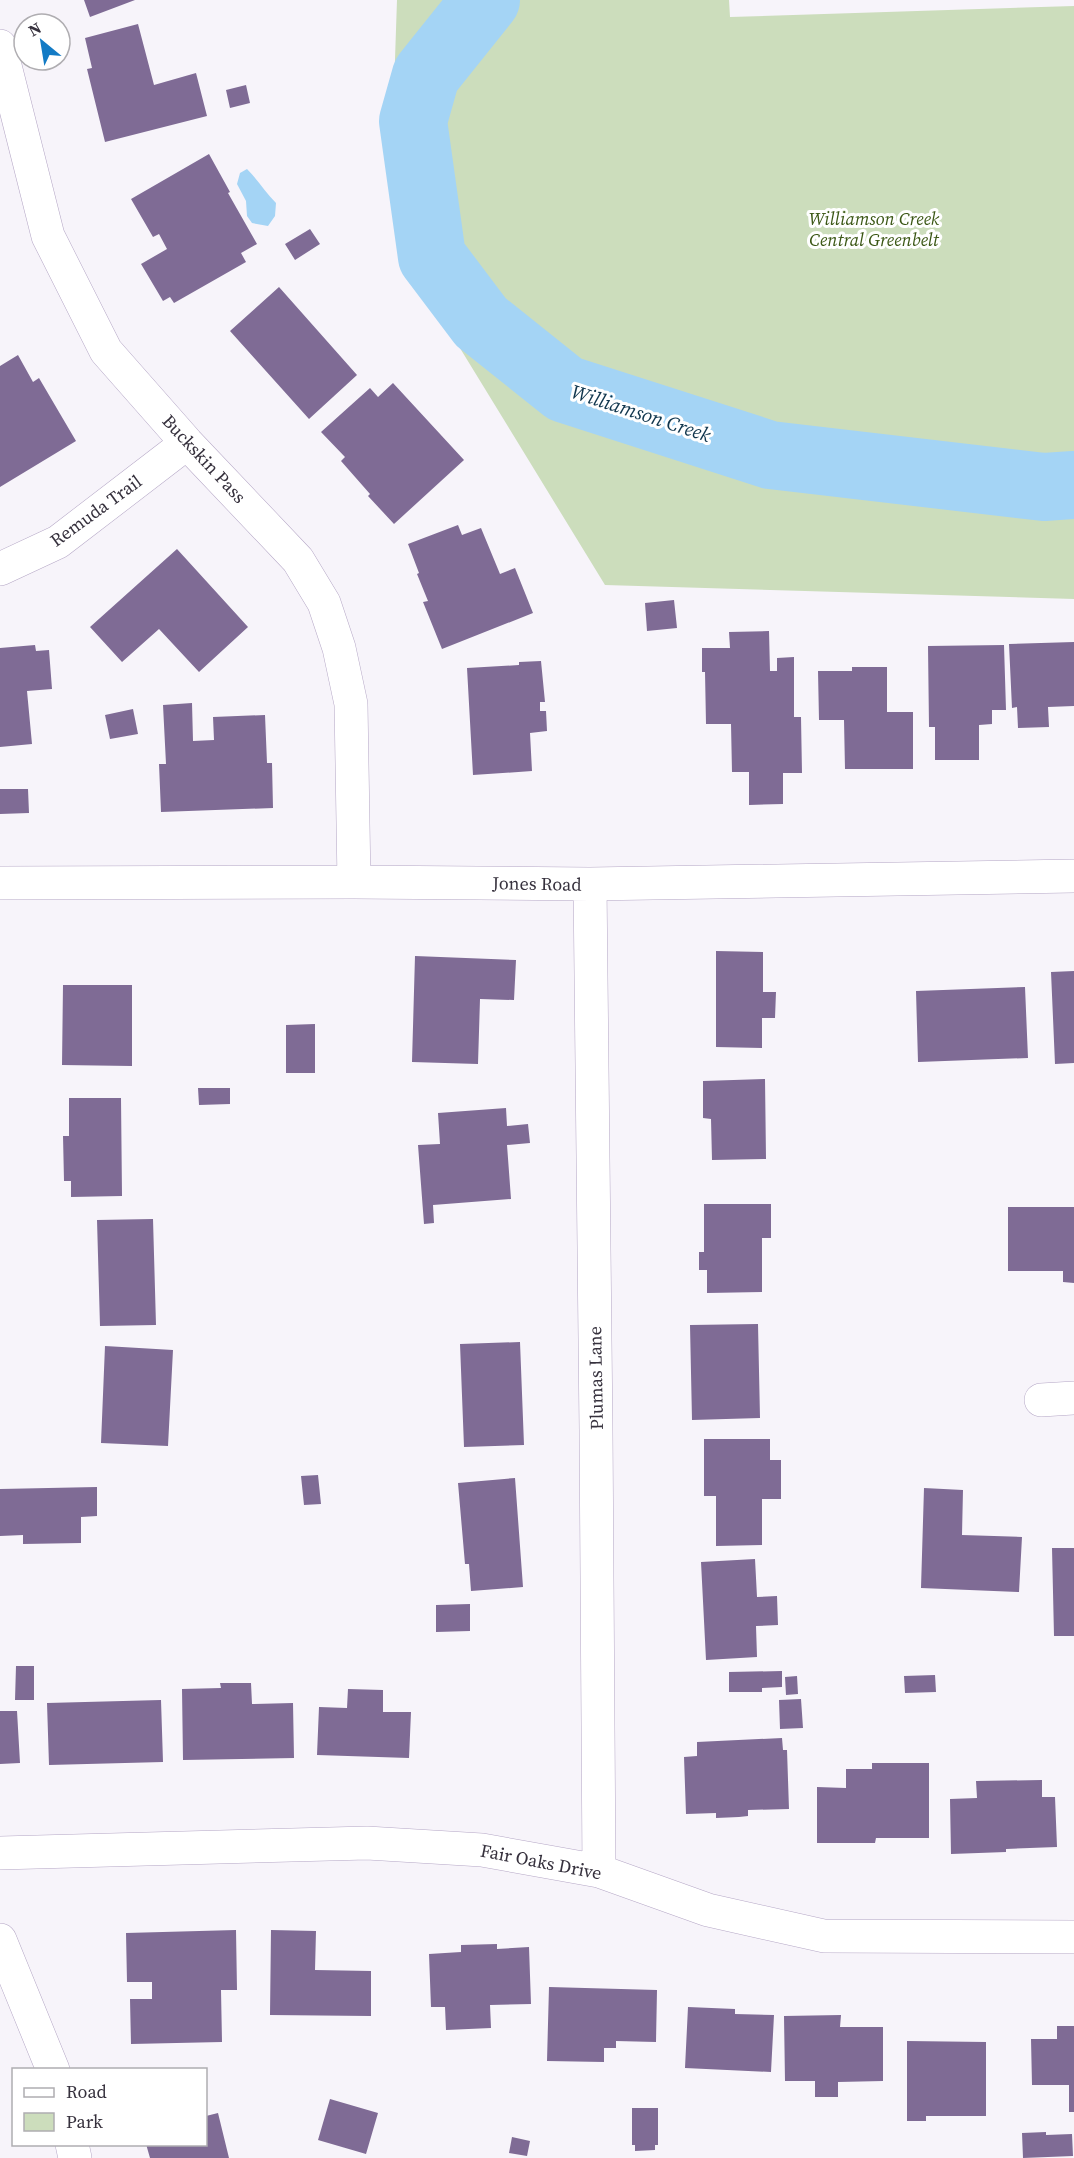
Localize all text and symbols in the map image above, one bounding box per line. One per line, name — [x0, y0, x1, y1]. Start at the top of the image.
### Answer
north arrow — [12, 12, 72, 72]
text: N — [24, 16, 45, 41]
park label: Williamson Creek Central Greenbelt — [809, 206, 940, 252]
water label: Williamson Creek — [568, 377, 715, 449]
street label: Buckskin Pass — [157, 409, 252, 509]
street label: Remuda Trail — [45, 469, 147, 552]
street label: Jones Road — [491, 870, 582, 897]
street label: Plumas Lane — [582, 1326, 609, 1430]
street label: Fair Oaks Drive — [478, 1838, 604, 1886]
legend — [12, 2068, 207, 2146]
text: Road — [66, 2079, 107, 2104]
text: Park — [66, 2109, 103, 2134]

